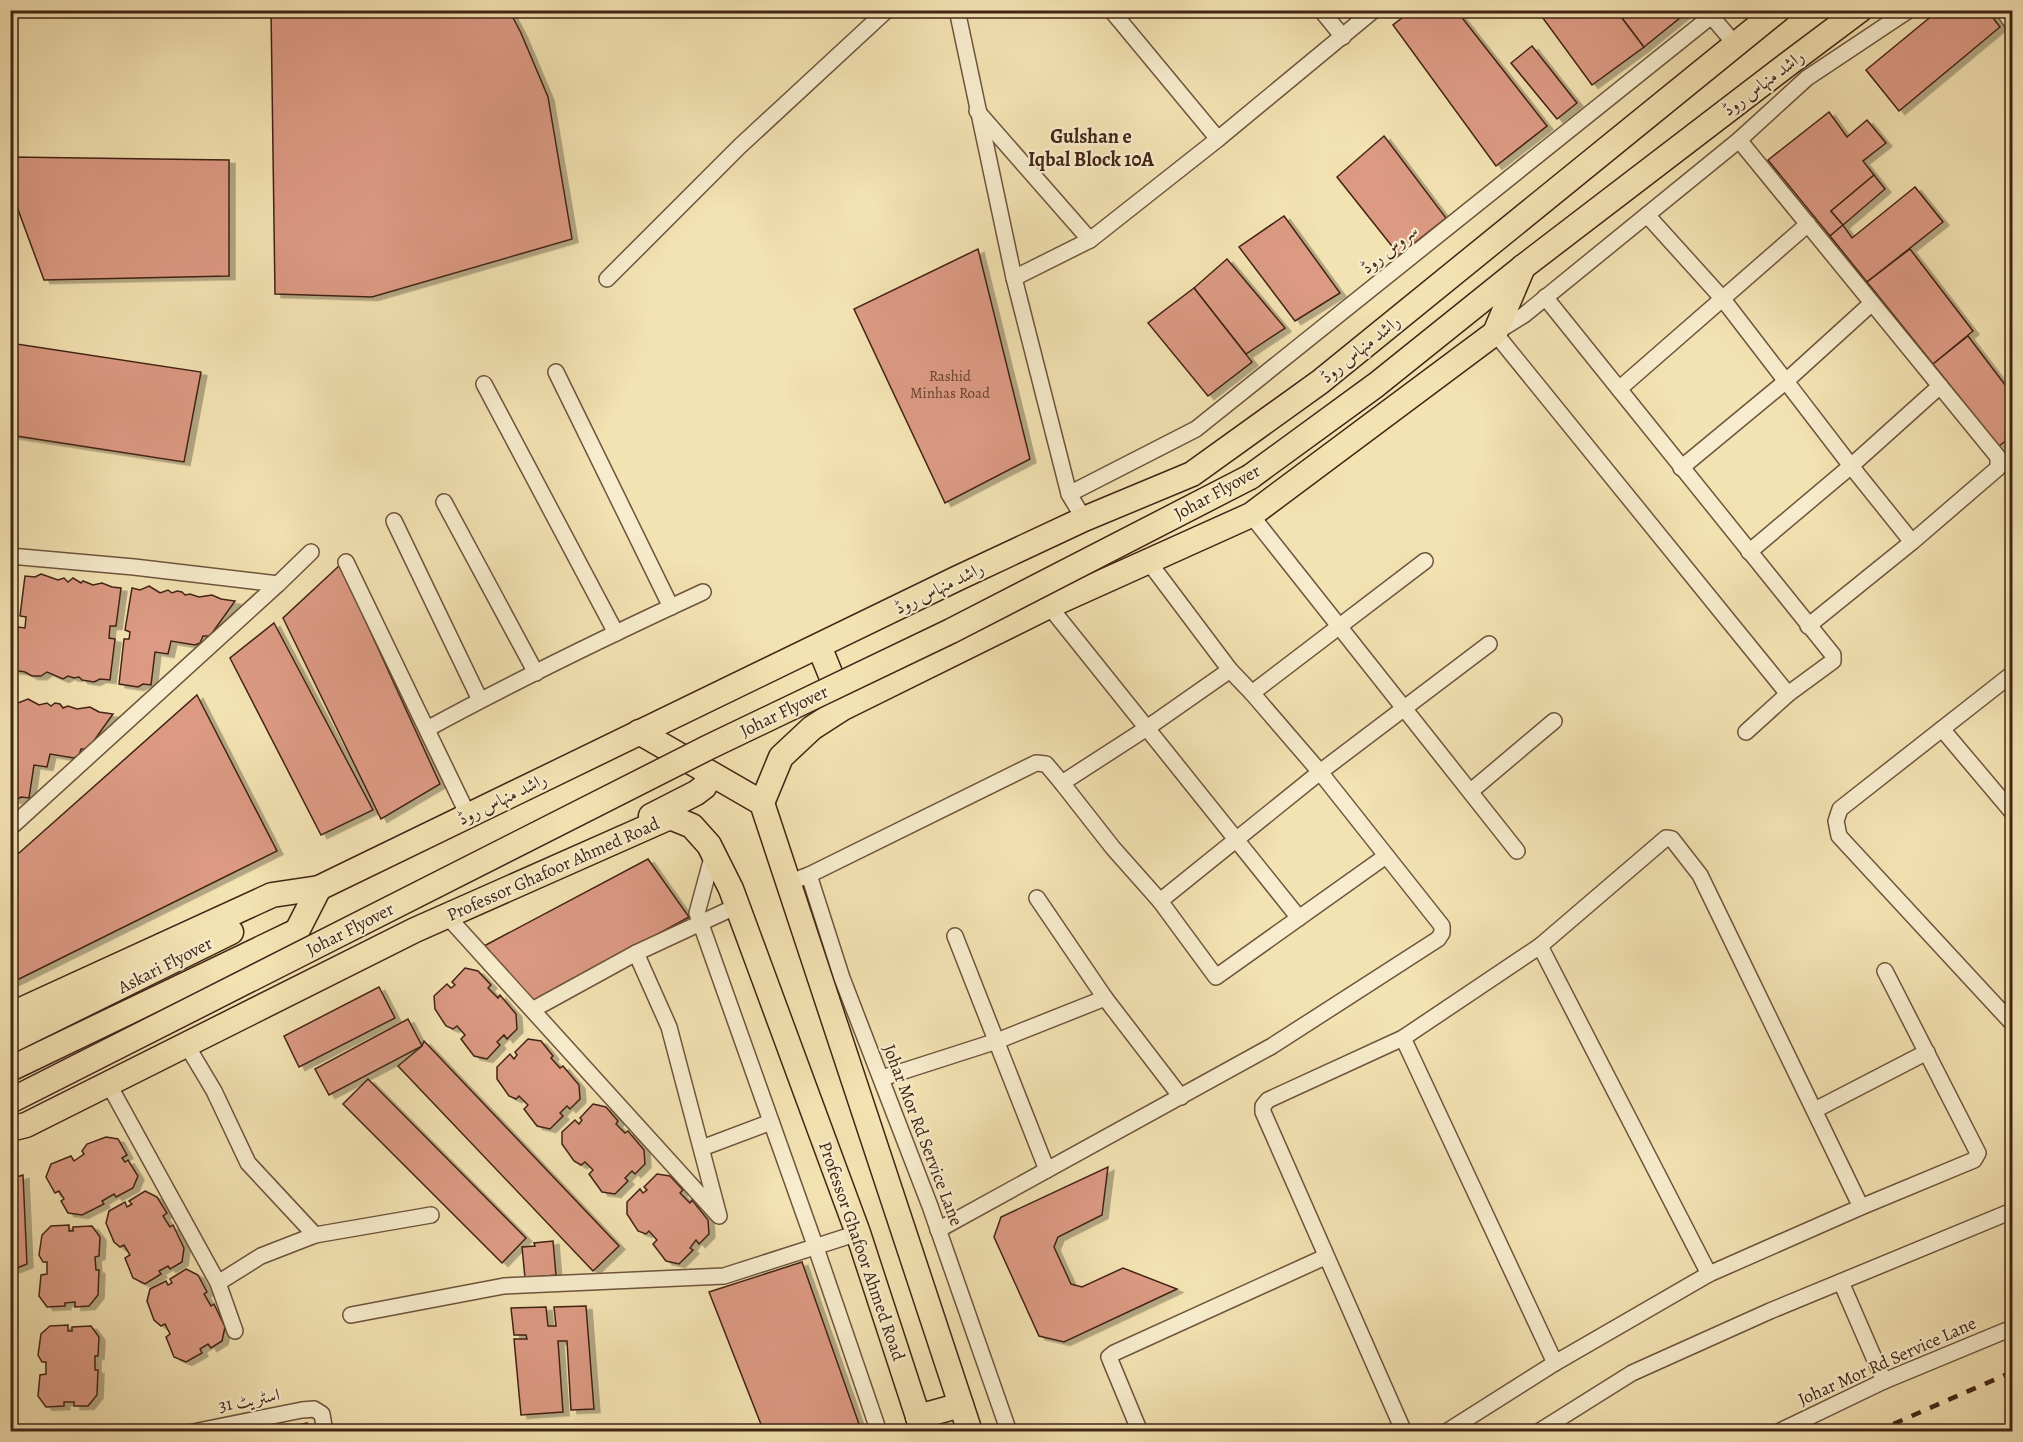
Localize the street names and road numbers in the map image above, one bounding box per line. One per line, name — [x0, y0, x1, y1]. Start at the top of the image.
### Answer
street label: راشد منہاس روڈ — [1717, 44, 1809, 122]
street label: سروس روڈ — [1355, 219, 1423, 279]
street label: راشد منہاس روڈ — [1315, 309, 1405, 389]
street label: Johar Flyover — [1170, 458, 1265, 526]
street label: راشد منہاس روڈ — [890, 556, 988, 620]
street label: Johar Flyover — [736, 679, 832, 743]
street label: راشد منہاس روڈ — [453, 767, 551, 831]
street label: Professor Ghafoor Ahmed Road — [443, 811, 663, 927]
street label: Johar Flyover — [302, 897, 398, 961]
street label: Askari Flyover — [113, 931, 216, 1000]
street label: Johar Mor Rd Service Lane — [877, 1041, 969, 1229]
street label: Professor Ghafoor Ahmed Road — [813, 1138, 911, 1364]
street label: Johar Mor Rd Service Lane — [1794, 1311, 1980, 1411]
street label: اسٹریٹ 31 — [216, 1382, 282, 1418]

